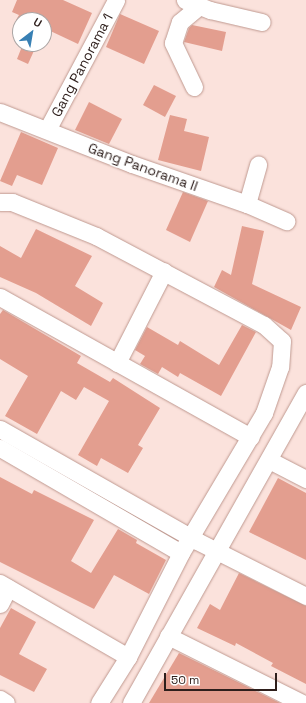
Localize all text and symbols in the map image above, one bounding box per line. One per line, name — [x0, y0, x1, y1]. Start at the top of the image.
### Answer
street label: Gang Panorama 1 — [48, 10, 116, 120]
north arrow — [12, 12, 52, 52]
text: U — [31, 15, 44, 30]
street label: Gang Panorama II — [86, 139, 200, 195]
scale bar — [166, 665, 279, 691]
text: 50 m — [171, 672, 199, 688]

